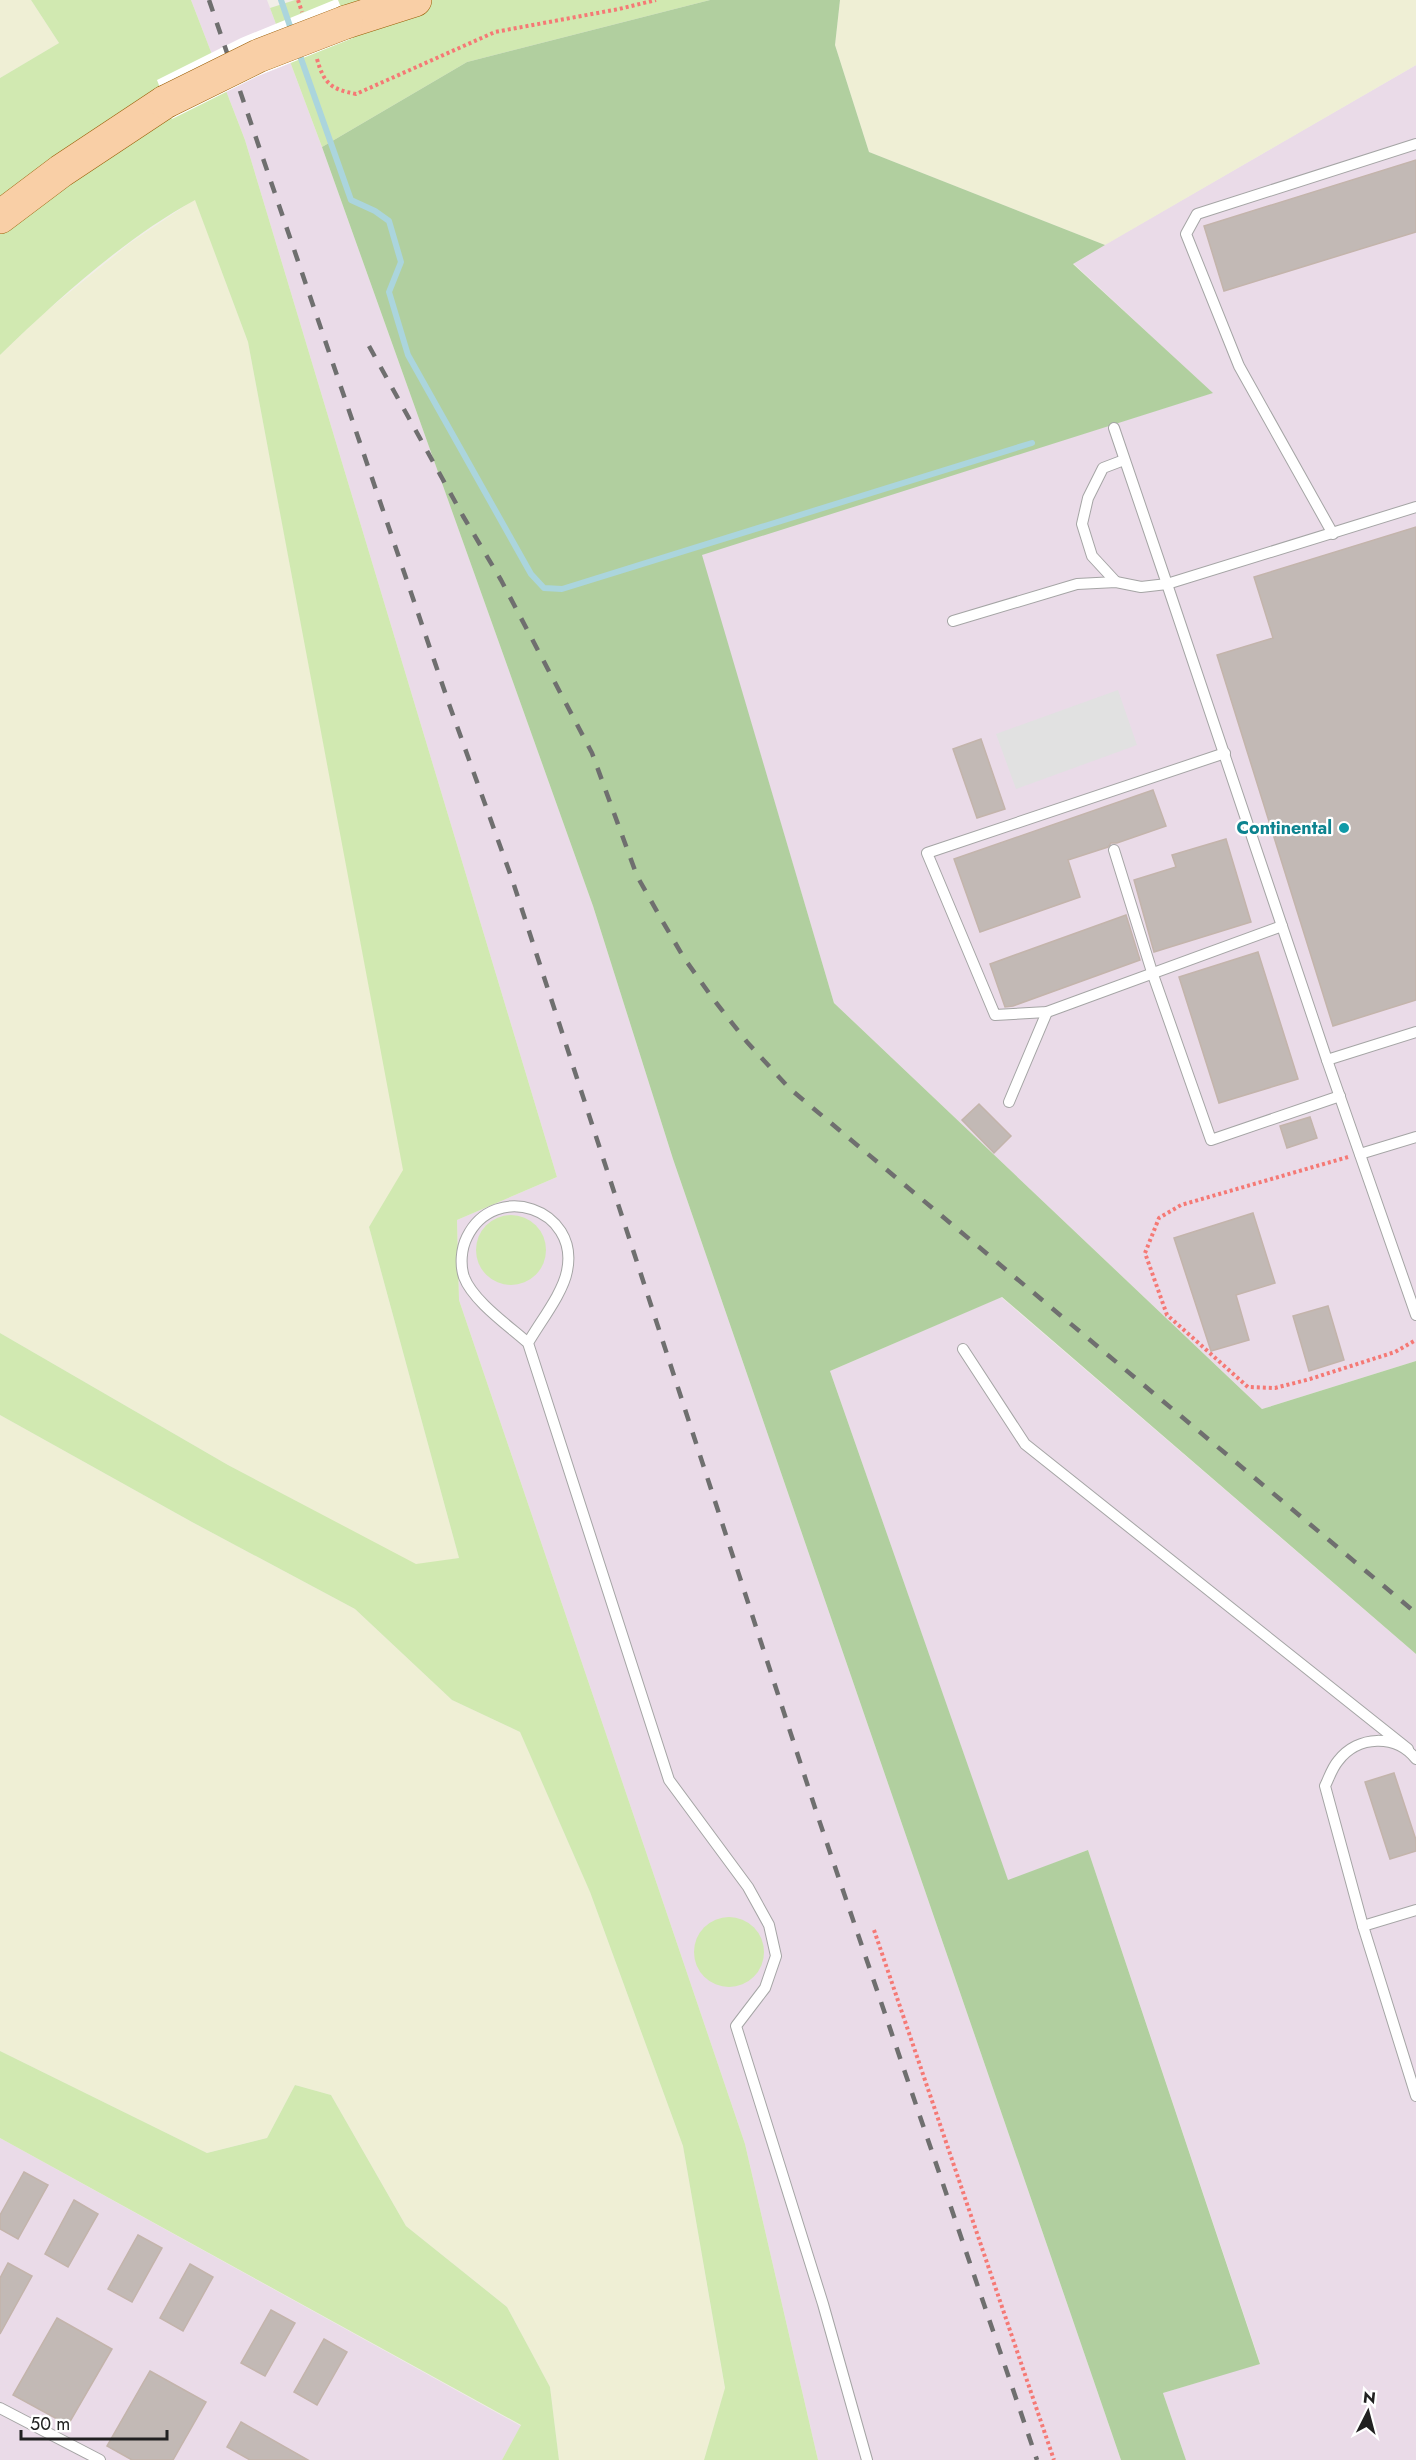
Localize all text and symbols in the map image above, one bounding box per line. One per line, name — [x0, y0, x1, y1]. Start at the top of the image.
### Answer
place label: Continental — [1236, 815, 1332, 841]
marker: Continental — [1337, 821, 1351, 835]
north arrow — [1338, 2382, 1398, 2442]
text: N — [1362, 2385, 1377, 2410]
scale bar — [21, 2403, 166, 2441]
text: 50 m — [30, 2411, 70, 2437]

